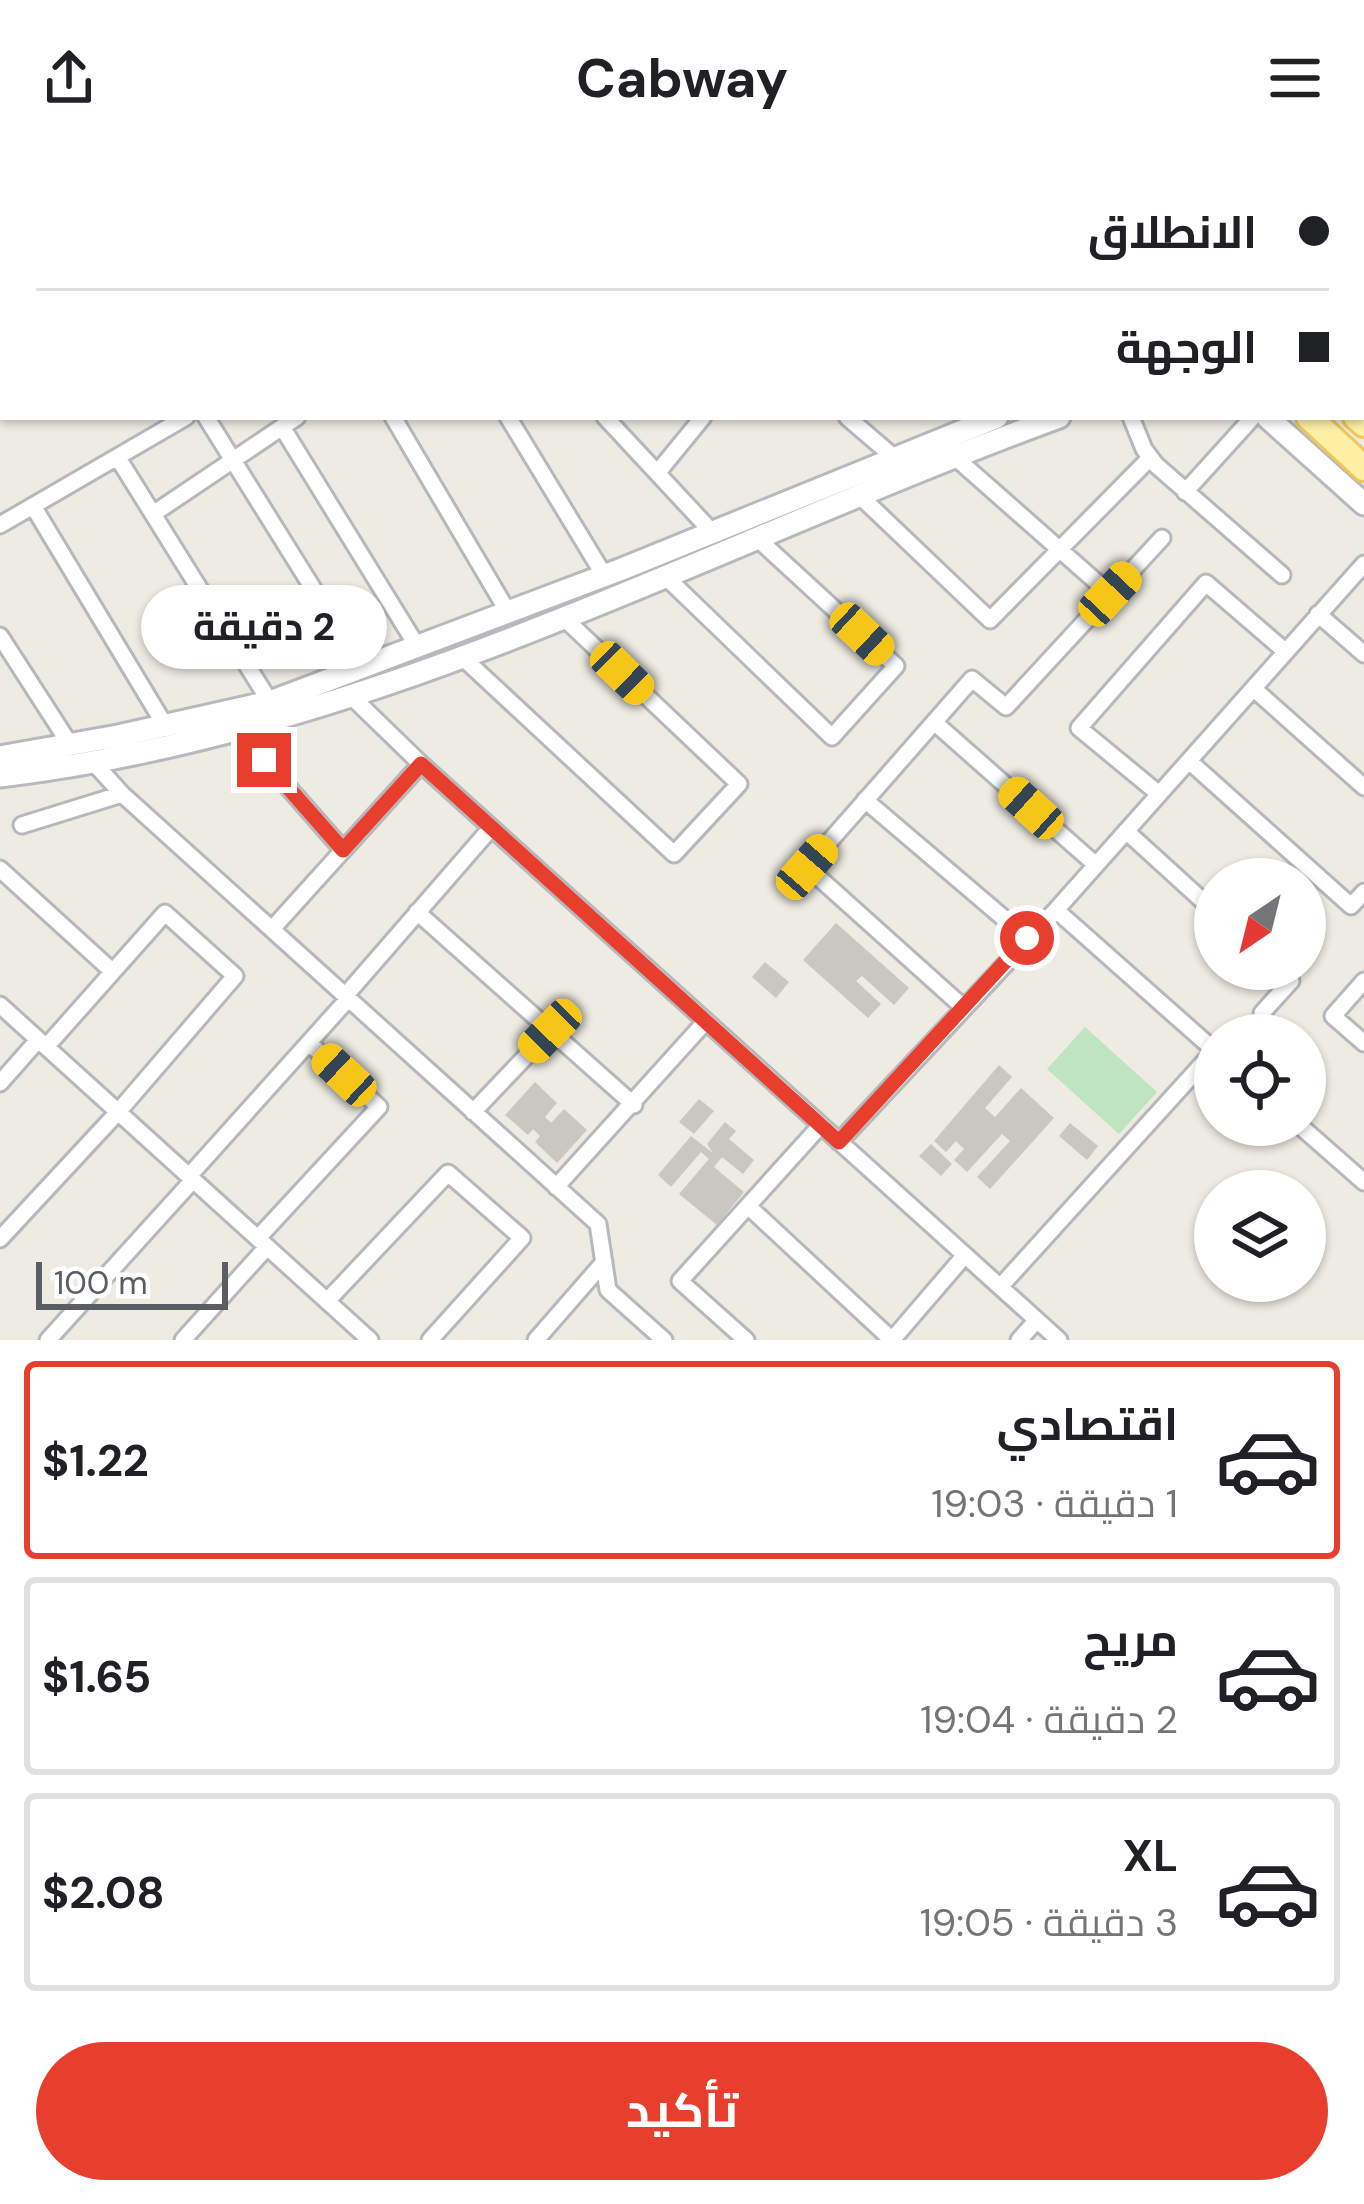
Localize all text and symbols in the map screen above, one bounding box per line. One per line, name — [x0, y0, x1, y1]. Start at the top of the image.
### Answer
text: Cabway — [576, 43, 788, 114]
icon: share — [36, 45, 102, 111]
icon: menu — [1262, 45, 1328, 111]
text: الانطلاق — [1088, 203, 1257, 262]
text: الوجهة — [1116, 318, 1257, 377]
car — [1072, 555, 1148, 633]
callout: 2 دقيقة — [141, 586, 387, 670]
car — [823, 596, 901, 672]
text: 2 دقيقة — [193, 601, 335, 652]
car — [584, 635, 660, 711]
route end — [237, 733, 291, 787]
car — [992, 771, 1070, 845]
car — [770, 828, 844, 906]
north arrow — [1194, 858, 1326, 990]
map controls — [1194, 858, 1326, 1302]
route start — [1000, 911, 1054, 965]
car — [512, 993, 588, 1069]
button: locate — [1194, 1014, 1326, 1146]
car — [305, 1037, 383, 1113]
button: layers — [1194, 1170, 1326, 1302]
scale bar — [36, 1256, 228, 1309]
text: 100 m — [54, 1261, 148, 1304]
text: اقتصادي — [997, 1395, 1178, 1454]
icon: car — [1214, 1406, 1322, 1514]
text: $1.22 — [42, 1431, 149, 1490]
text: 1 دقيقة · 19:03 — [931, 1478, 1178, 1529]
text: مريح — [1083, 1611, 1178, 1670]
icon: car — [1214, 1622, 1322, 1730]
text: $1.65 — [42, 1647, 151, 1706]
text: 2 دقيقة · 19:04 — [920, 1694, 1178, 1745]
text: XL — [1123, 1826, 1178, 1885]
icon: car — [1214, 1838, 1322, 1946]
text: $2.08 — [42, 1863, 165, 1922]
text: 3 دقيقة · 19:05 — [920, 1897, 1178, 1948]
button: تأكيد — [36, 2042, 1328, 2180]

